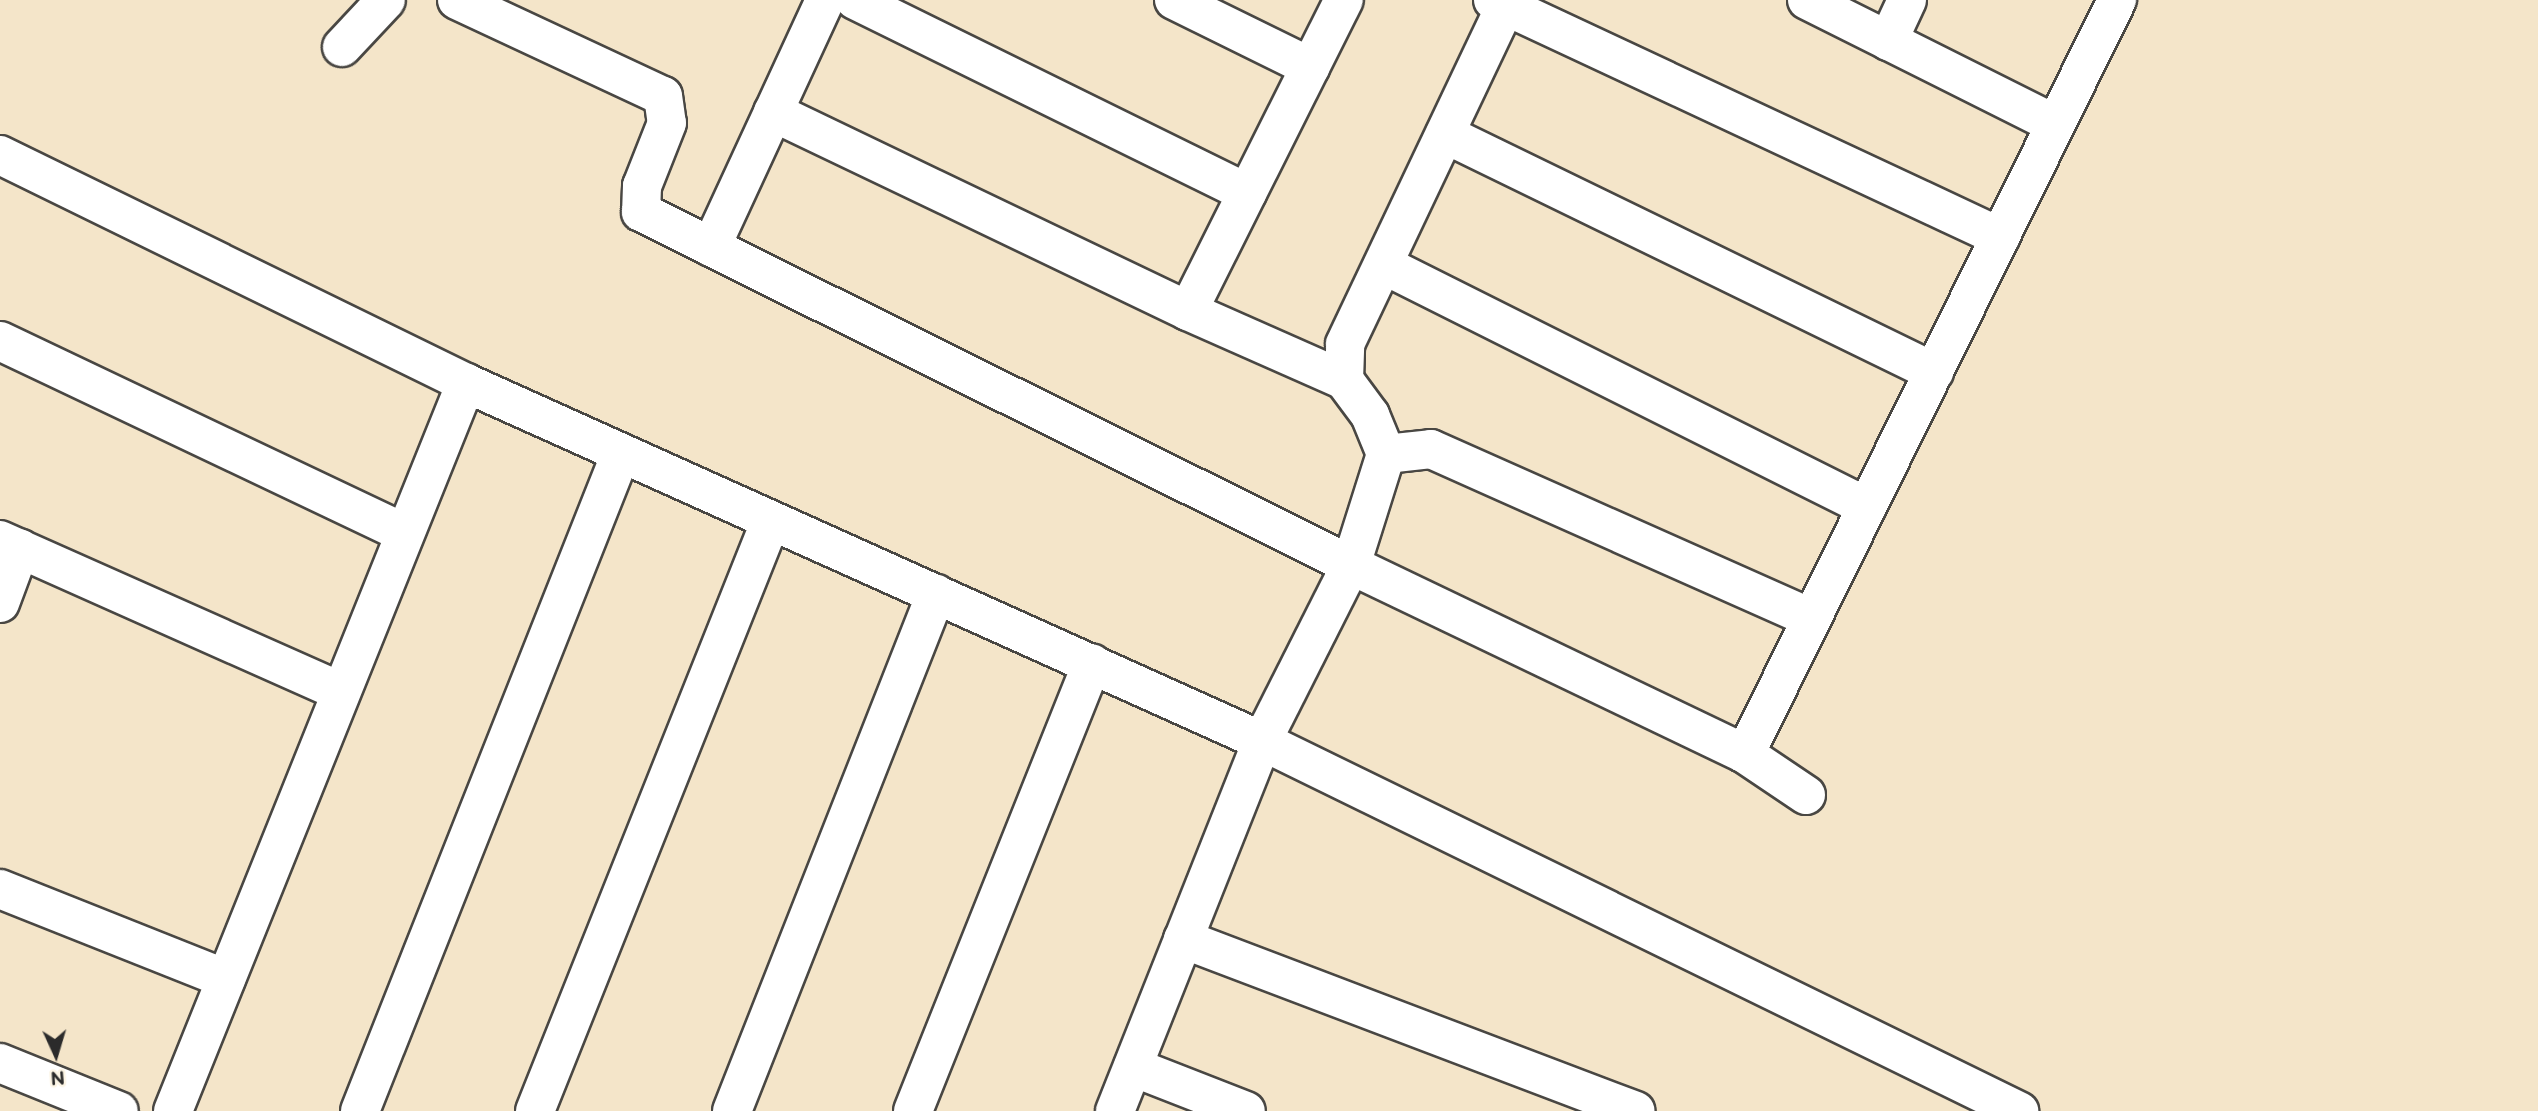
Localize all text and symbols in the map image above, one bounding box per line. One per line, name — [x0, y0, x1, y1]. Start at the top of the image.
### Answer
north arrow — [21, 1020, 91, 1090]
text: N — [50, 1064, 65, 1088]

